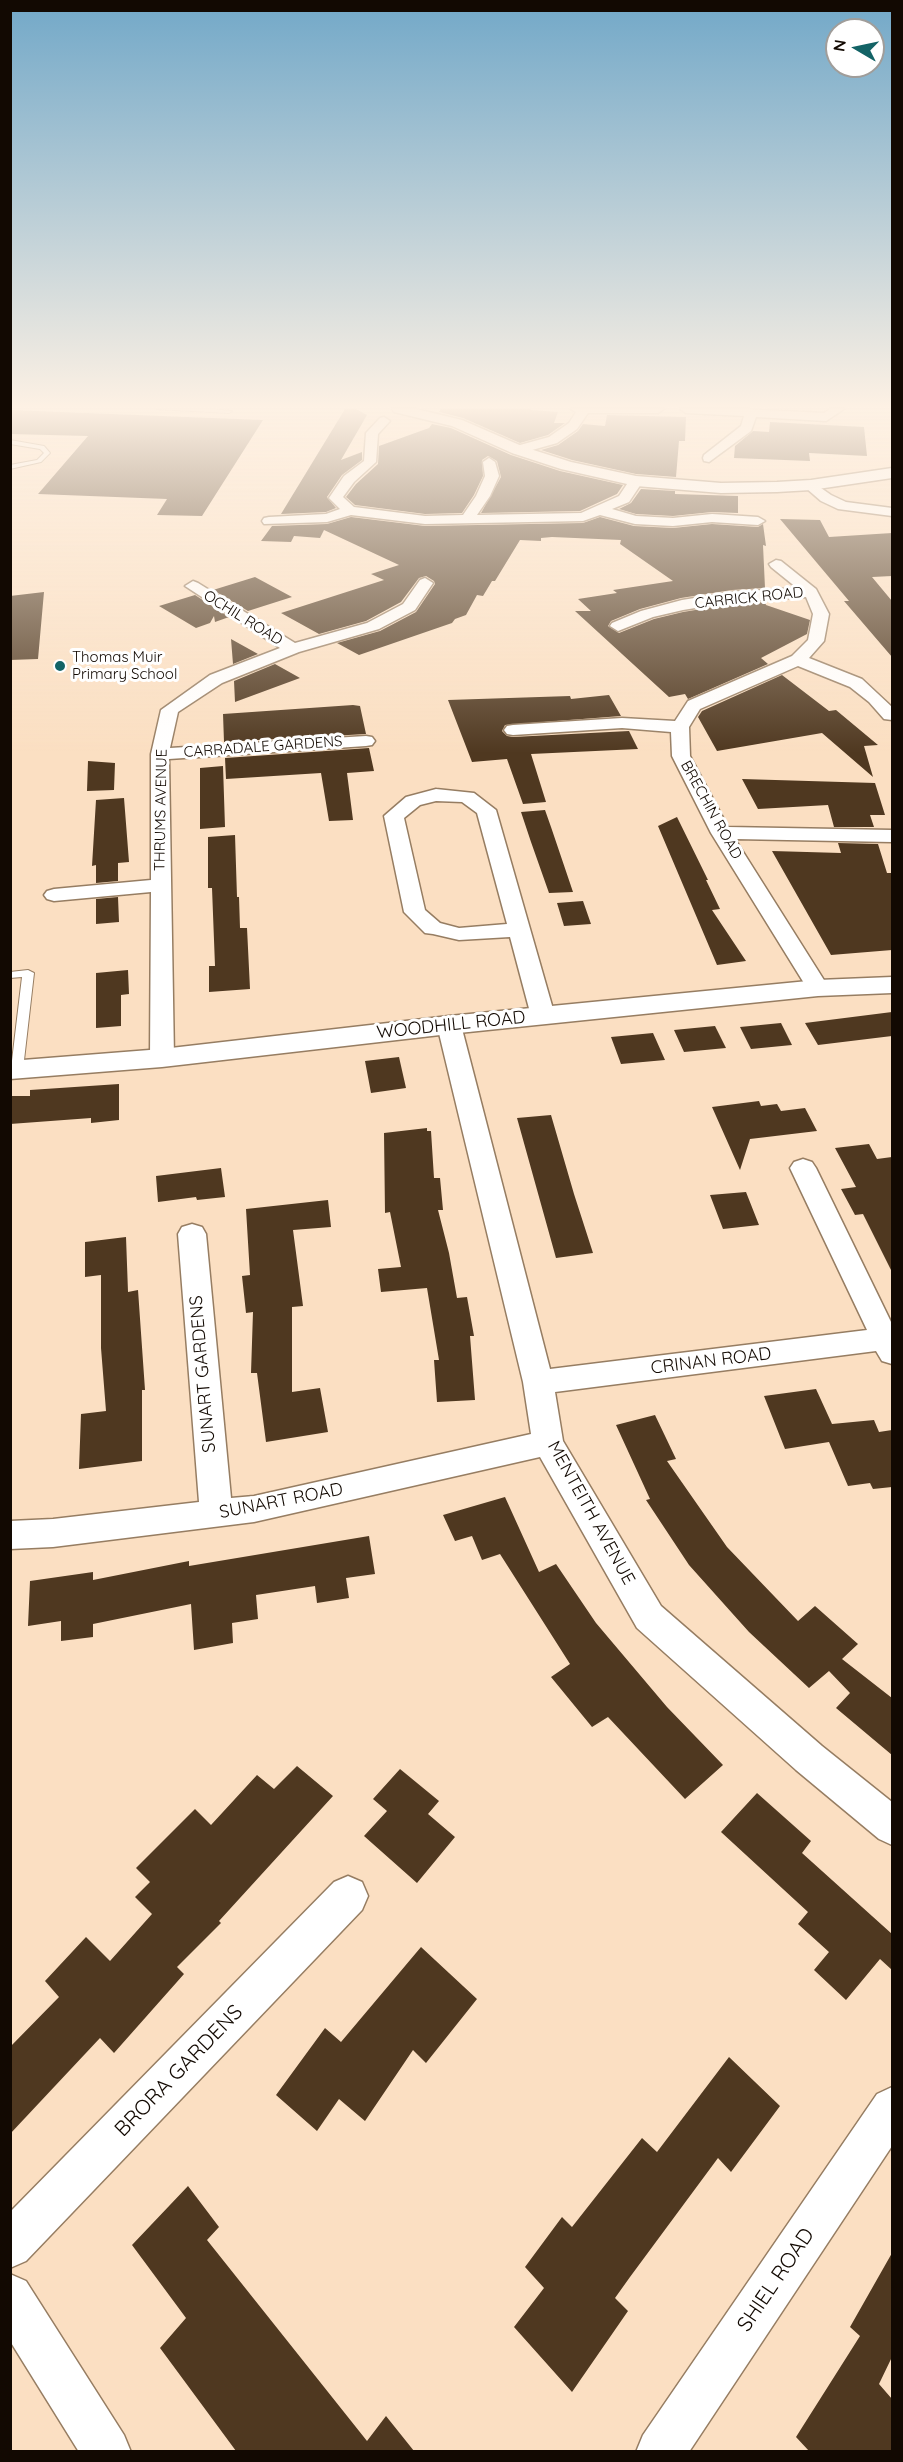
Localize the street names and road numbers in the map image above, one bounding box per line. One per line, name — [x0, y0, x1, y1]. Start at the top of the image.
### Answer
street label: CARRICK ROAD — [694, 583, 804, 613]
street label: OCHIL ROAD — [200, 587, 286, 649]
street label: CARRADALE GARDENS — [183, 732, 343, 762]
street label: THRUMS AVENUE — [151, 749, 171, 871]
street label: BRECHIN ROAD — [677, 758, 745, 862]
street label: WOODHILL ROAD — [376, 1006, 526, 1044]
street label: SUNART GARDENS — [185, 1294, 221, 1454]
street label: CRINAN ROAD — [650, 1343, 772, 1379]
street label: MENTEITH AVENUE — [543, 1437, 639, 1589]
street label: SUNART ROAD — [217, 1478, 345, 1524]
street label: BRORA GARDENS — [110, 2000, 248, 2142]
street label: SHIEL ROAD — [732, 2223, 820, 2337]

